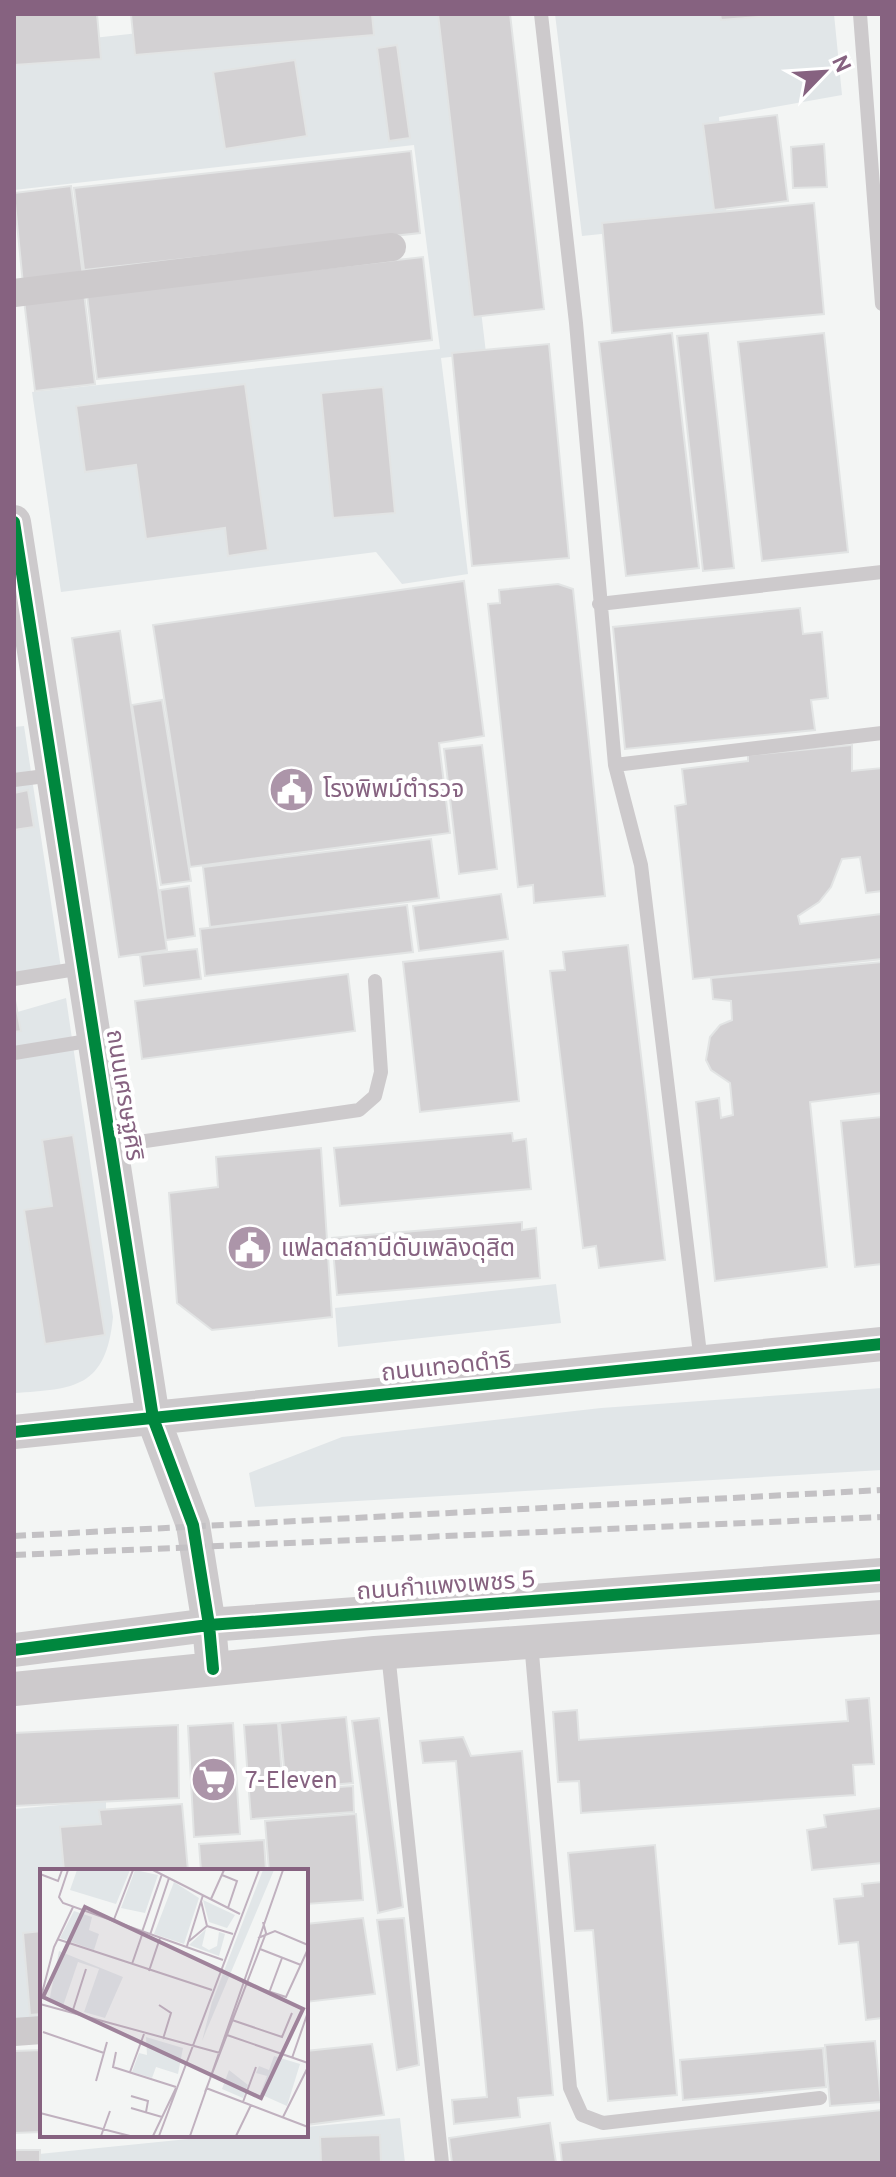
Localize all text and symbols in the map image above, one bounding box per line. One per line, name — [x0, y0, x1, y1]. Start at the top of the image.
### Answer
north arrow — [784, 32, 864, 112]
text: N — [824, 52, 855, 77]
public building icon: โรงพิพม์ตำรวจ — [268, 765, 316, 813]
place label: โรงพิพม์ตำรวจ — [323, 776, 464, 806]
street label: ถนนเศรษฐศิริ — [98, 1027, 148, 1163]
public building icon: แฟลตสถานีดับเพลิงดุสิต — [226, 1224, 274, 1272]
place label: แฟลตสถานีดับเพลิงดุสิต — [281, 1235, 515, 1265]
street label: ถนนเทอดดำริ — [380, 1346, 513, 1390]
street label: ถนนกำแพงเพชร 5 — [356, 1566, 537, 1608]
supermarket icon: 7-Eleven — [190, 1756, 238, 1804]
place label: 7-Eleven — [245, 1767, 338, 1797]
inset map — [40, 1869, 308, 2137]

